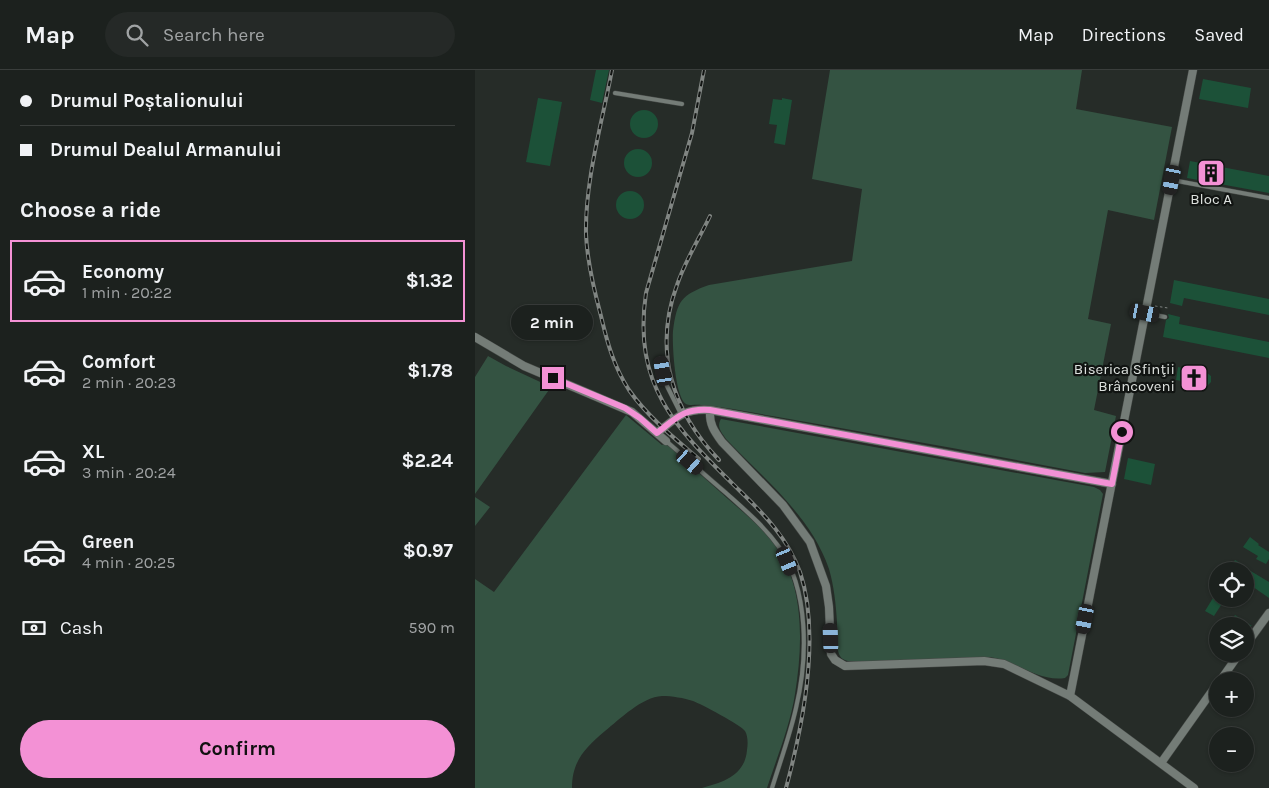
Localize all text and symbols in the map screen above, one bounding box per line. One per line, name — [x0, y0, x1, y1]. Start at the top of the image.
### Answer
search box — [105, 12, 455, 57]
text: Map — [25, 21, 75, 49]
icon: search — [123, 21, 151, 49]
text: Search here — [163, 24, 265, 46]
text: Map — [1018, 24, 1054, 46]
text: Directions — [1082, 24, 1166, 46]
text: Saved — [1194, 24, 1244, 46]
text: Drumul Poștalionului — [50, 90, 244, 112]
text: Drumul Dealul Armanului — [50, 139, 282, 161]
building icon: Bloc A — [1196, 158, 1226, 188]
car — [1161, 164, 1182, 196]
place label: Bloc A — [1190, 190, 1232, 208]
text: Choose a ride — [20, 197, 161, 223]
icon: car — [22, 259, 67, 304]
text: Economy — [82, 261, 164, 283]
text: $1.32 — [406, 270, 453, 292]
text: 1 min · 20:22 — [82, 283, 172, 302]
car — [1128, 303, 1161, 323]
callout: 2 min — [512, 306, 594, 340]
text: 2 min — [530, 313, 574, 332]
icon: car — [22, 349, 67, 394]
text: Comfort — [82, 351, 156, 373]
car — [653, 355, 672, 387]
text: $1.78 — [407, 360, 453, 382]
place label: Biserica Sfinţii Brâncoveni — [1074, 360, 1175, 395]
church icon: Biserica Sfinţii Brâncoveni — [1179, 363, 1209, 393]
route end — [542, 367, 564, 389]
text: 2 min · 20:23 — [82, 373, 176, 392]
route start — [1111, 421, 1133, 443]
icon: car — [22, 439, 67, 484]
text: XL — [82, 441, 104, 463]
car — [673, 446, 706, 478]
text: $2.24 — [402, 450, 453, 472]
text: 3 min · 20:24 — [82, 463, 176, 482]
icon: car — [22, 529, 67, 574]
text: Green — [82, 531, 134, 553]
text: $0.97 — [403, 540, 453, 562]
car — [774, 544, 799, 578]
text: 4 min · 20:25 — [82, 553, 175, 572]
map controls — [1209, 562, 1254, 772]
button: locate — [1209, 562, 1254, 607]
car — [1074, 603, 1095, 635]
icon: cash — [20, 614, 48, 642]
text: Cash — [60, 617, 104, 639]
button: layers — [1209, 617, 1254, 662]
text: 590 m — [408, 618, 455, 637]
car — [822, 623, 839, 653]
button: + — [1209, 672, 1254, 717]
button: Confirm — [20, 720, 455, 778]
button: − — [1209, 727, 1254, 772]

